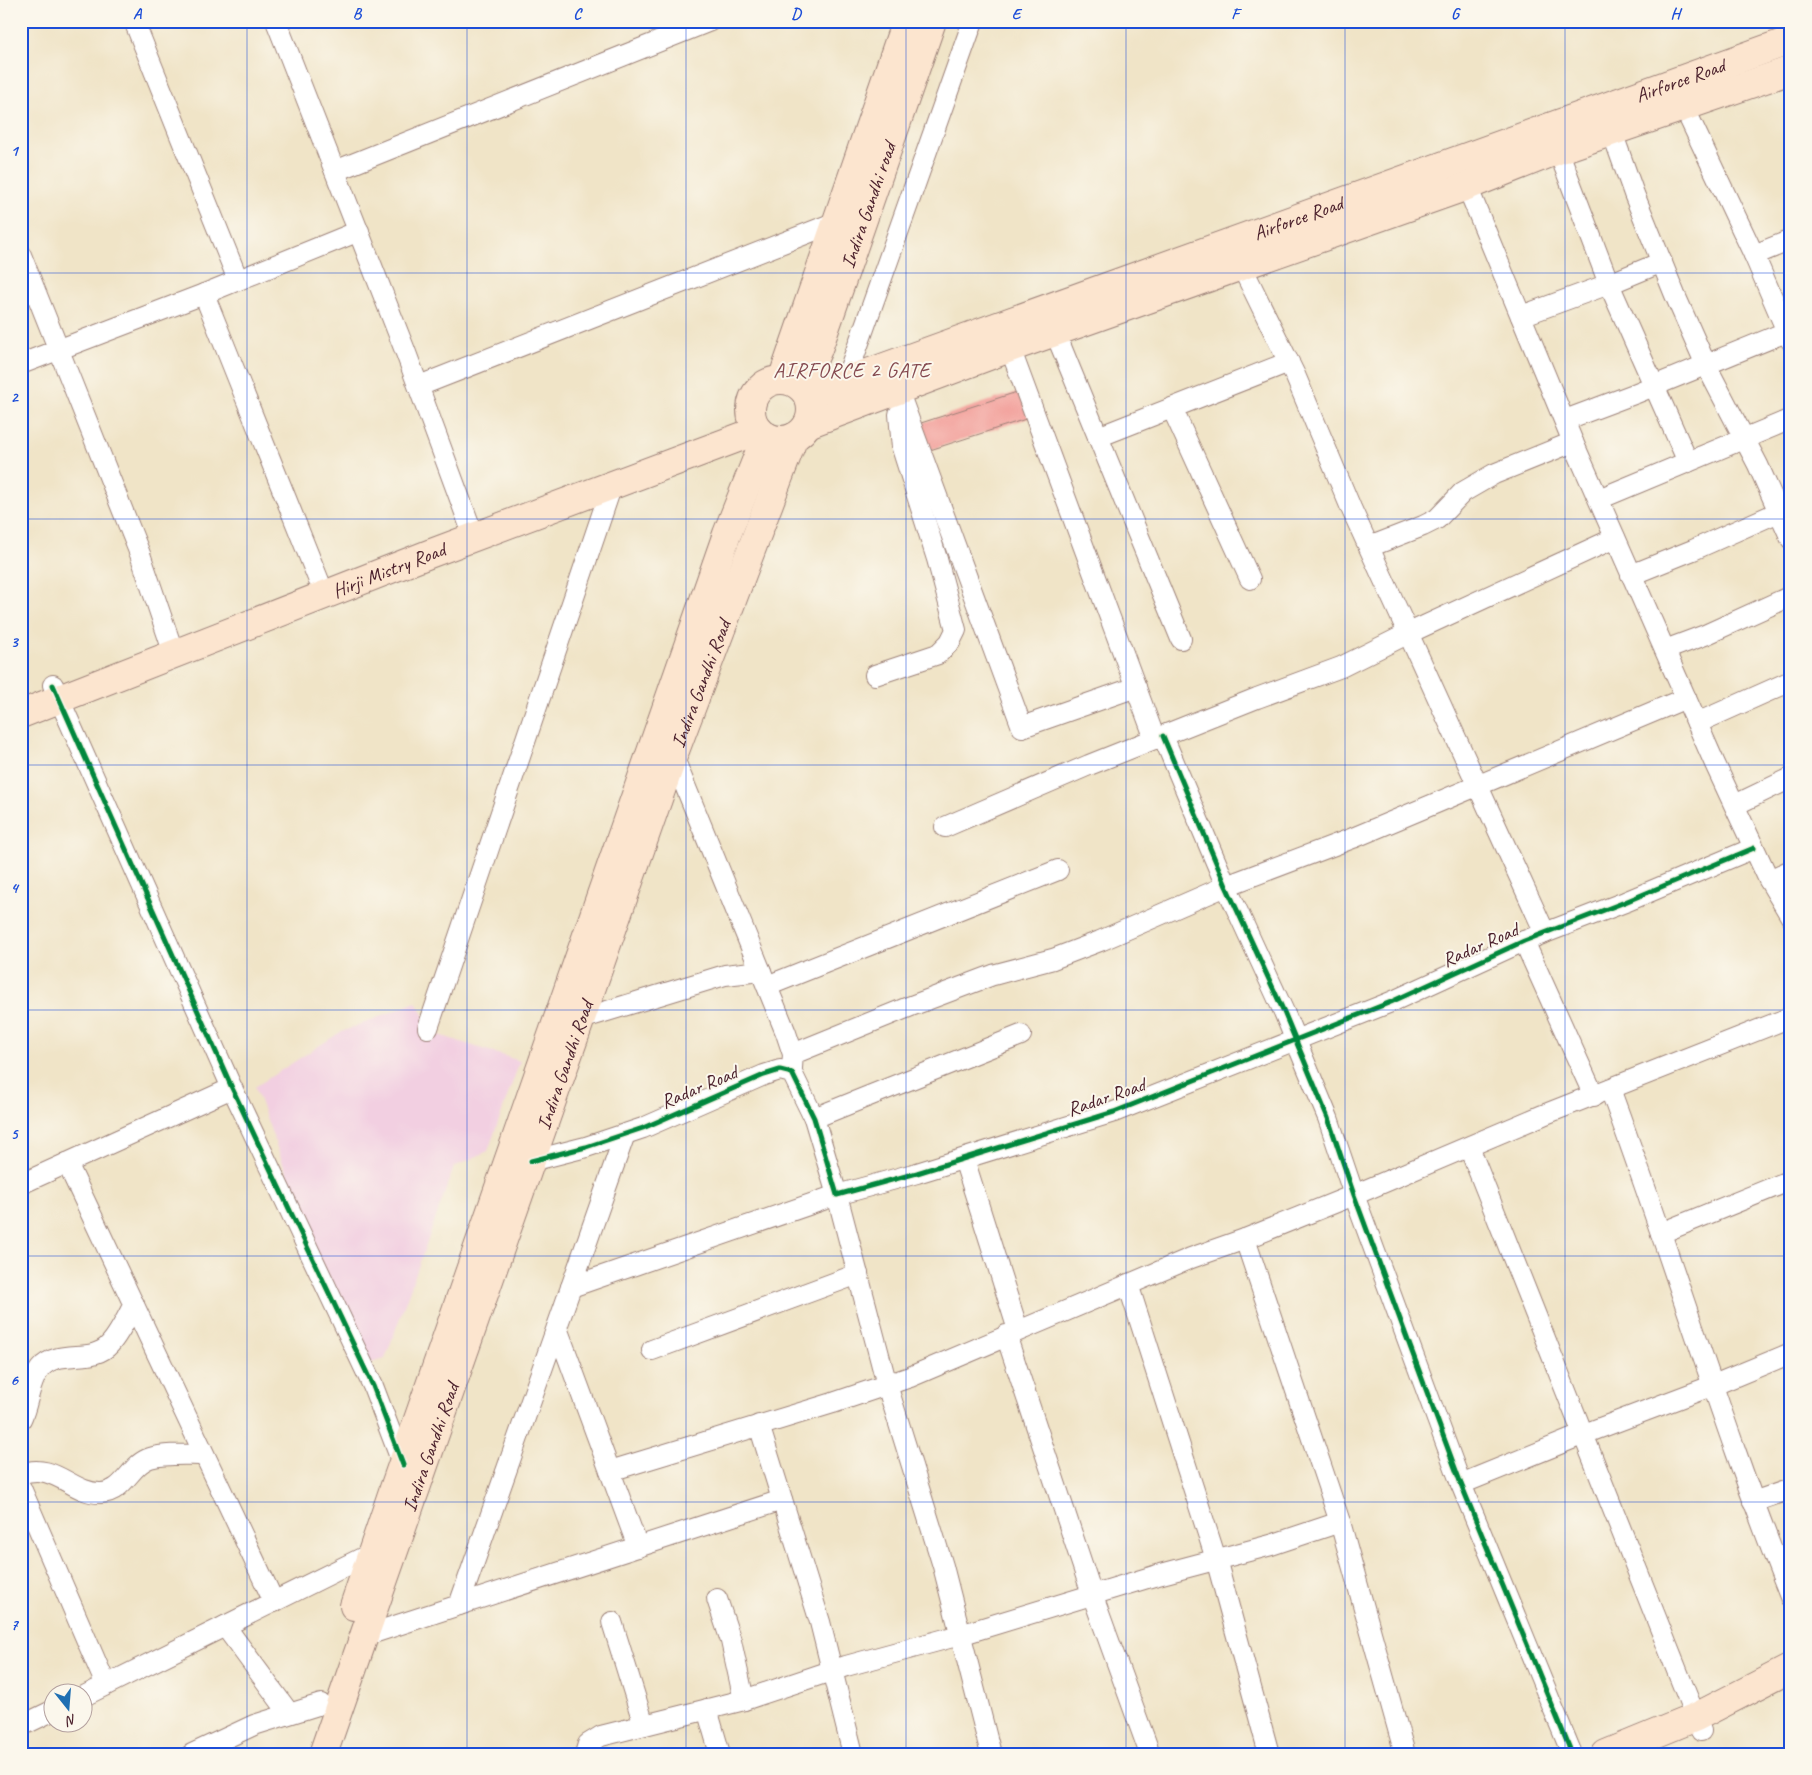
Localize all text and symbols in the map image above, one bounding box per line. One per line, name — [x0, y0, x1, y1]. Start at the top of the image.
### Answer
text: A — [133, 4, 143, 24]
text: B — [353, 4, 363, 24]
text: C — [573, 4, 583, 24]
text: D — [791, 4, 802, 24]
text: E — [1012, 4, 1023, 24]
text: F — [1231, 4, 1242, 24]
text: G — [1451, 4, 1461, 24]
text: H — [1670, 4, 1682, 24]
street label: Airforce Road — [1632, 51, 1731, 108]
street label: Indira Gandhi road — [835, 136, 902, 271]
text: 1 — [10, 141, 19, 161]
street label: Airforce Road — [1250, 189, 1349, 245]
district label: AIRFORCE 2 GATE — [773, 357, 933, 383]
text: 2 — [10, 387, 19, 407]
street label: Hirji Mistry Road — [329, 535, 452, 603]
street label: Indira Gandhi Road — [665, 613, 737, 751]
text: 3 — [10, 632, 19, 652]
text: 4 — [10, 878, 19, 898]
street label: Radar Road — [1438, 916, 1525, 973]
street label: Indira Gandhi Road — [530, 994, 600, 1133]
street label: Radar Road — [657, 1058, 744, 1114]
street label: Radar Road — [1064, 1071, 1151, 1122]
text: 5 — [11, 1124, 20, 1144]
text: 6 — [10, 1370, 19, 1390]
street label: Indira Gandhi Road — [396, 1377, 465, 1515]
text: 7 — [10, 1615, 19, 1635]
north arrow — [42, 1682, 92, 1732]
text: N — [63, 1711, 78, 1730]

